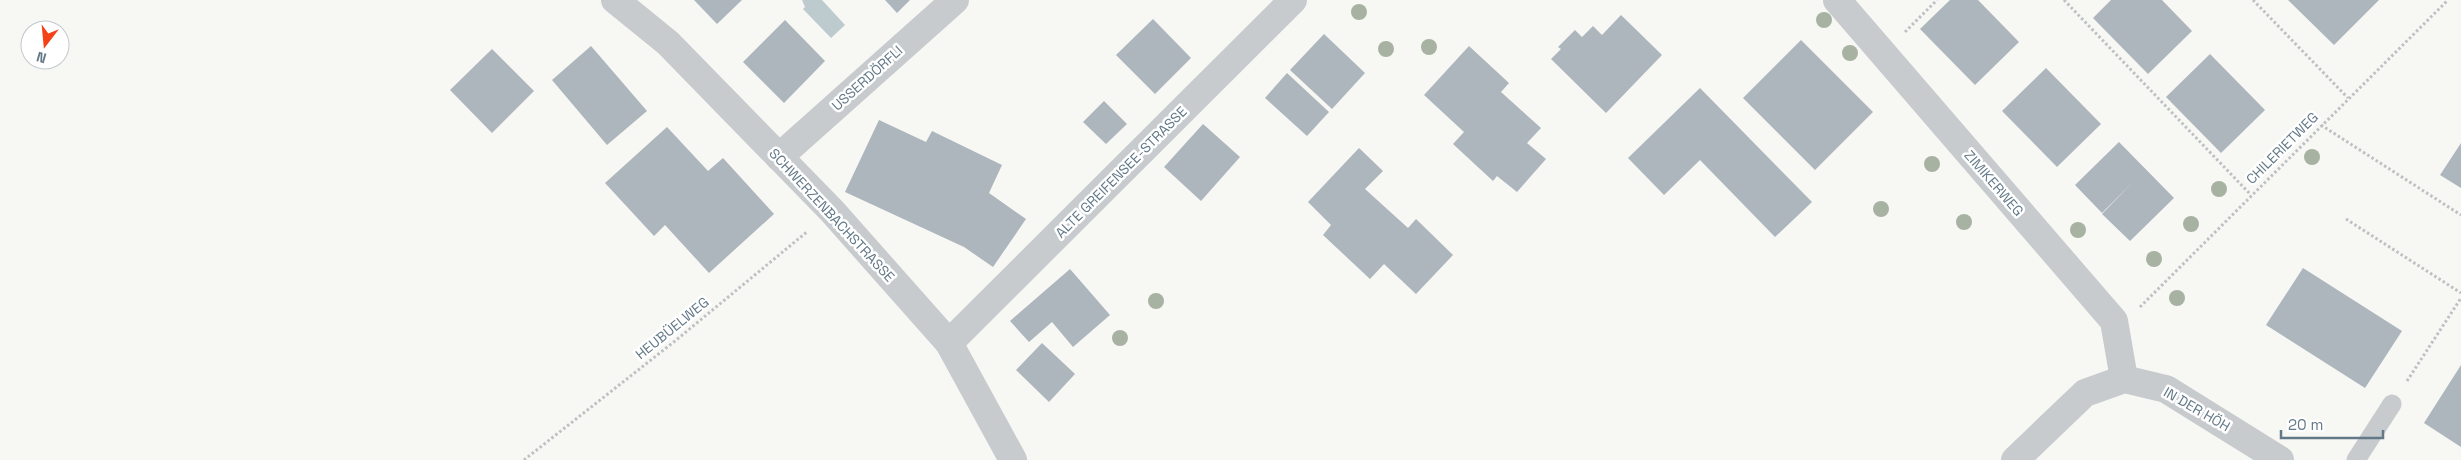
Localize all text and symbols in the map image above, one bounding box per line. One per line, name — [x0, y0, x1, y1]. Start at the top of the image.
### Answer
north arrow — [20, 20, 70, 70]
street label: USSERDÖRFLI — [828, 41, 906, 115]
text: N — [34, 48, 48, 67]
street label: ALTE GREIFENSEE-STRASSE — [1051, 102, 1191, 242]
street label: CHILERIETWEG — [2242, 108, 2322, 188]
street label: SCHWERZENBACHSTRASSE — [765, 144, 899, 286]
street label: ZIMIKERWEG — [1960, 146, 2028, 220]
street label: HEUBÜELWEG — [632, 293, 712, 363]
street label: IN DER HÖH — [2161, 383, 2233, 435]
scale bar — [2281, 408, 2384, 440]
text: 20 m — [2288, 415, 2323, 434]

